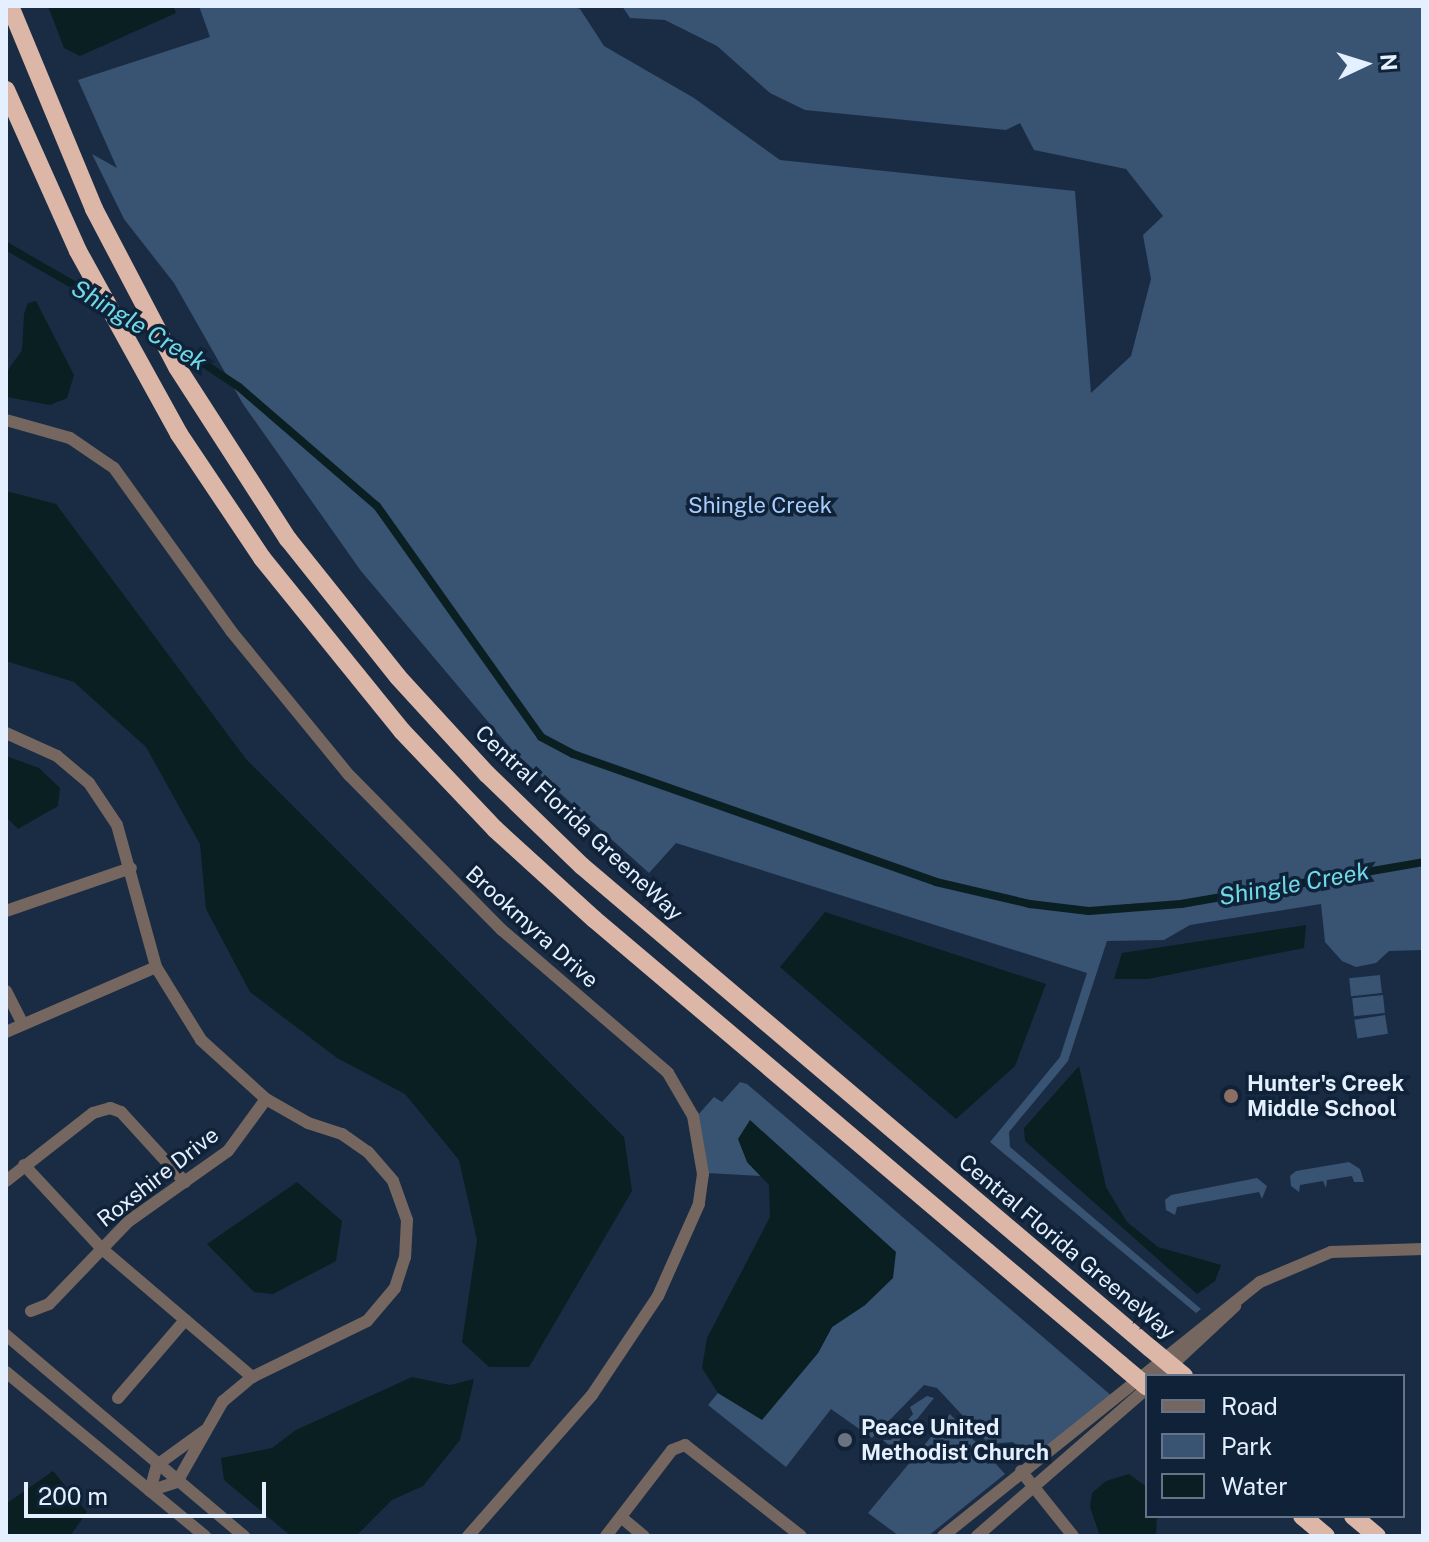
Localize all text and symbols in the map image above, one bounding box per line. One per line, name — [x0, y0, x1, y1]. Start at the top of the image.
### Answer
north arrow — [1325, 24, 1405, 104]
text: N — [1375, 53, 1403, 72]
water label: Shingle Creek — [66, 273, 212, 377]
park label: Shingle Creek — [688, 493, 832, 519]
street label: Central Florida GreeneWay — [470, 720, 688, 926]
water label: Shingle Creek — [1216, 857, 1372, 911]
street label: Brookmyra Drive — [460, 861, 604, 993]
place label: Hunter's Creek Middle School — [1247, 1070, 1404, 1122]
marker: Hunter's Creek Middle School — [1222, 1087, 1240, 1105]
street label: Roxshire Drive — [92, 1121, 224, 1233]
street label: Central Florida GreeneWay — [953, 1149, 1181, 1345]
legend — [1145, 1374, 1405, 1518]
text: Road — [1221, 1392, 1278, 1420]
place label: Peace United Methodist Church — [861, 1414, 1049, 1466]
marker: Peace United Methodist Church — [836, 1431, 854, 1449]
text: Park — [1221, 1432, 1272, 1460]
scale bar — [28, 1466, 270, 1516]
text: Water — [1221, 1472, 1288, 1500]
text: 200 m — [38, 1482, 108, 1510]

